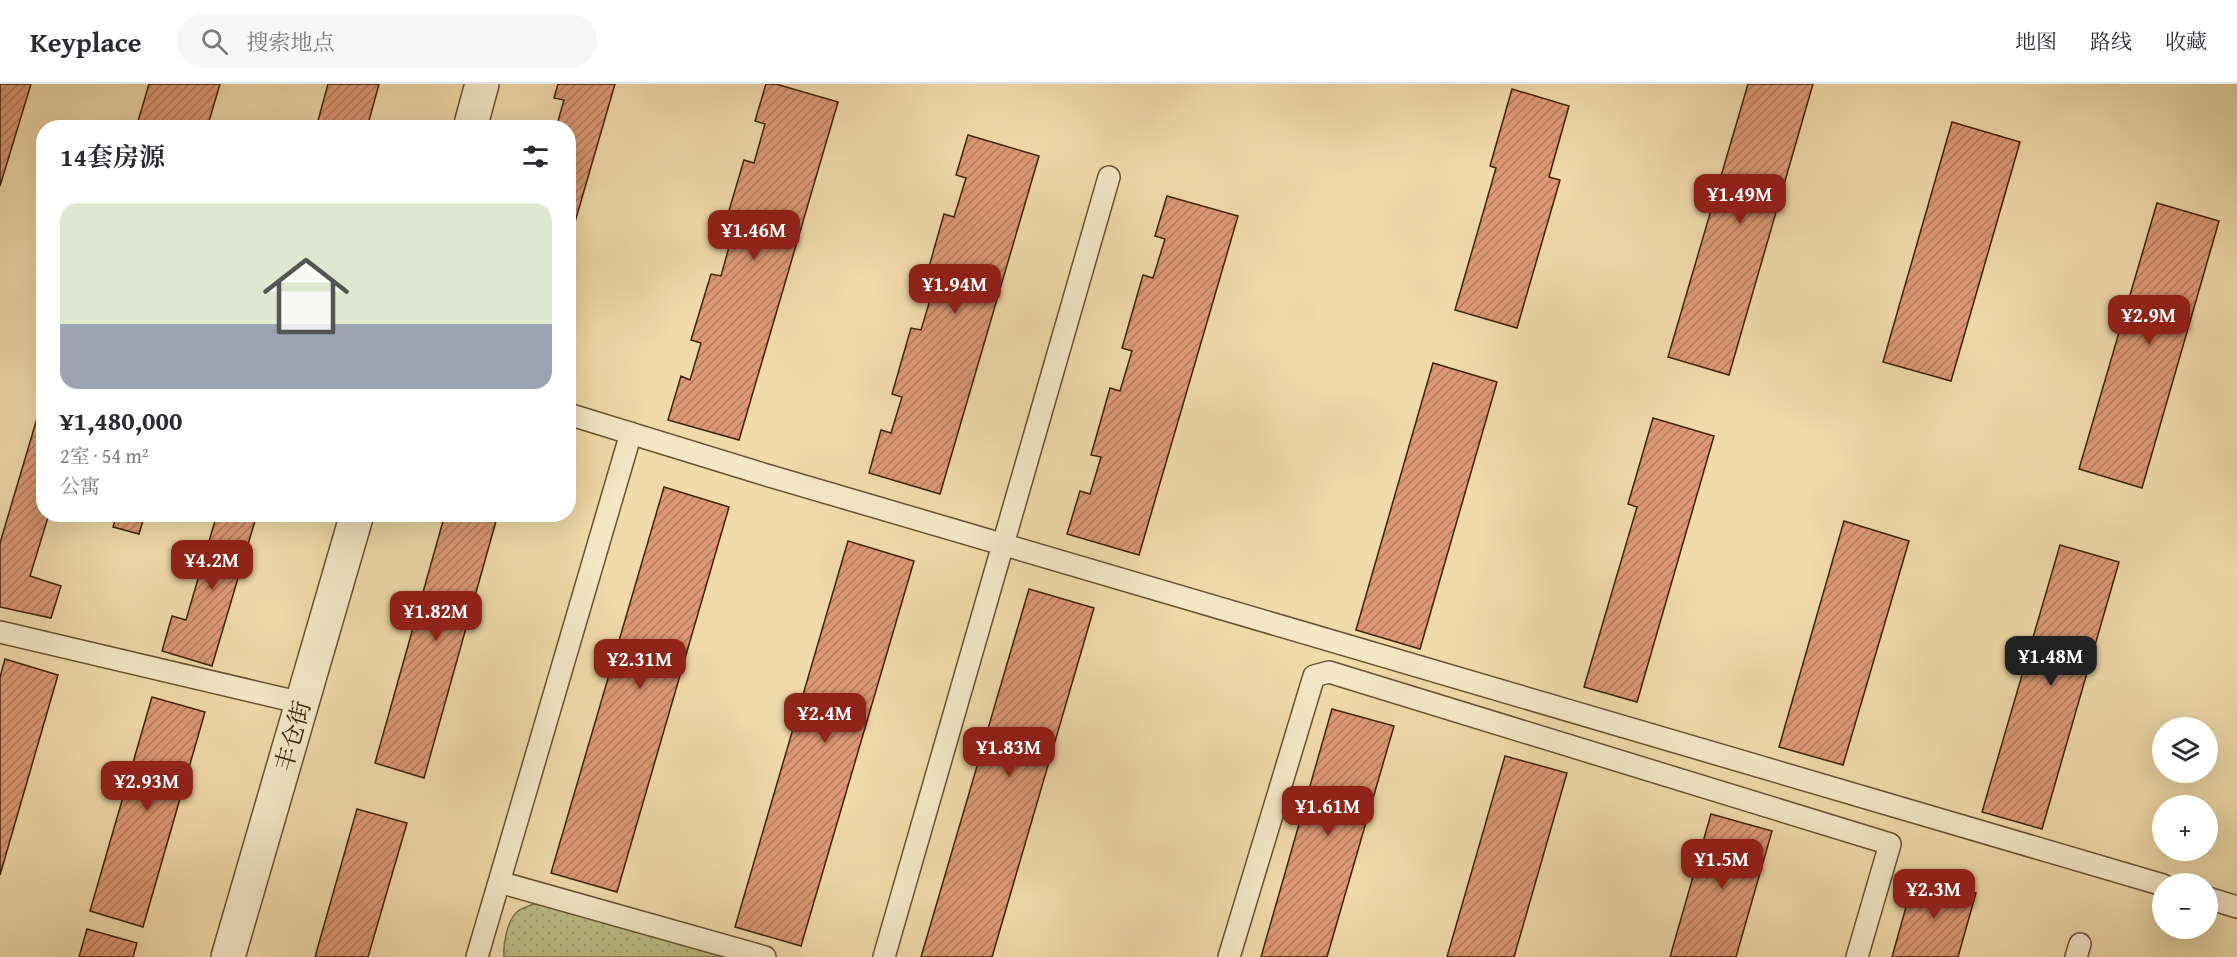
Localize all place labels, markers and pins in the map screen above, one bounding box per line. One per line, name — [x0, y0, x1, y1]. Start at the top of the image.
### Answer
pin: ¥1.49M — [1691, 174, 1789, 225]
pin: ¥1.46M — [705, 210, 803, 261]
pin: ¥1.94M — [906, 264, 1004, 315]
pin: ¥2.9M — [2107, 295, 2191, 346]
pin: ¥4.2M — [170, 540, 254, 591]
pin: ¥1.82M — [387, 591, 485, 642]
pin: ¥1.48M — [2002, 636, 2100, 687]
pin: ¥2.31M — [591, 639, 689, 690]
pin: ¥2.4M — [783, 693, 867, 744]
pin: ¥1.83M — [960, 727, 1058, 778]
pin: ¥2.93M — [98, 761, 196, 812]
pin: ¥1.61M — [1279, 786, 1377, 837]
pin: ¥1.5M — [1680, 839, 1764, 890]
pin: ¥2.3M — [1892, 869, 1976, 920]

